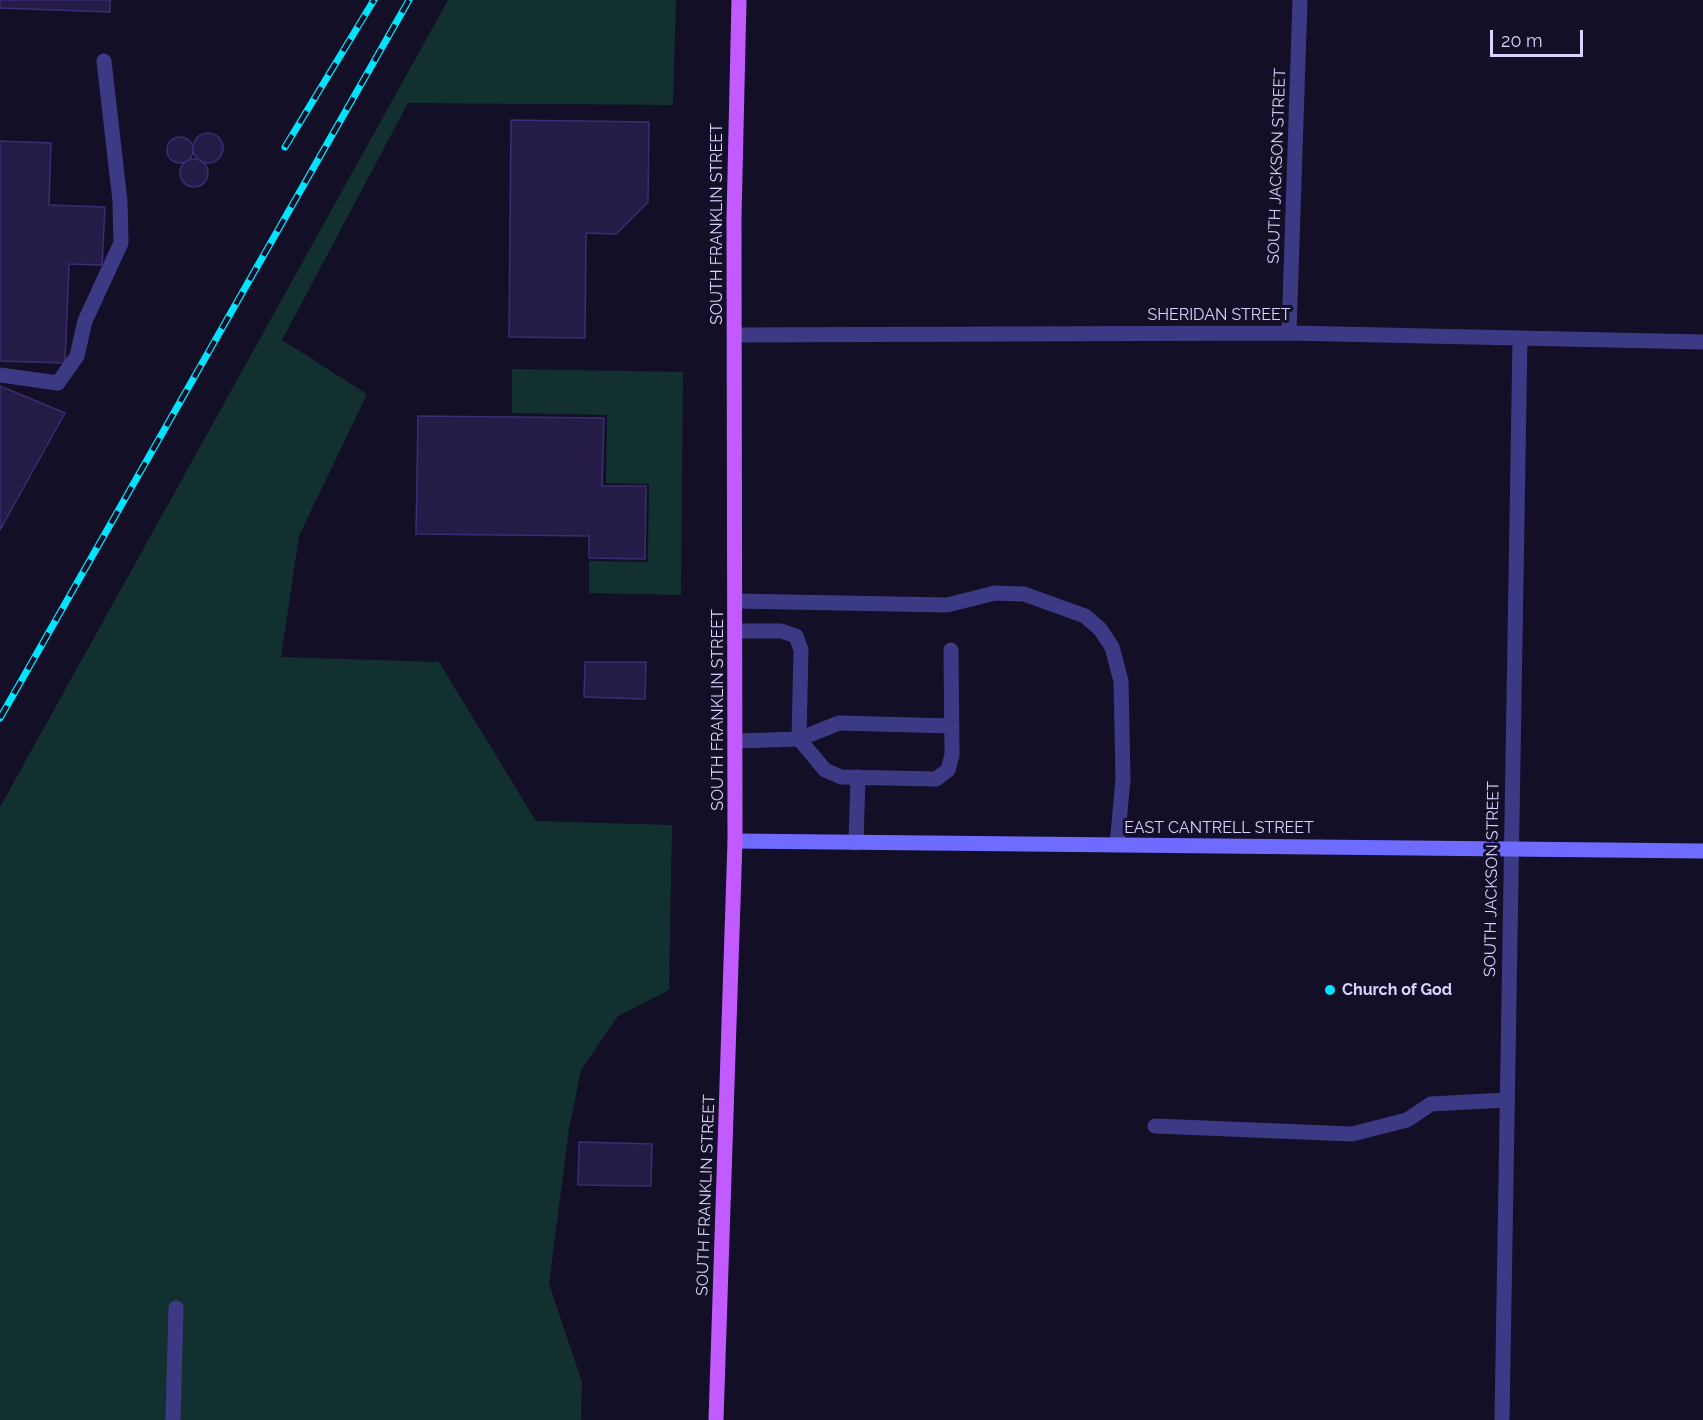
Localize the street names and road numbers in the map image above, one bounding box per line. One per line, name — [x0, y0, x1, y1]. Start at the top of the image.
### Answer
street label: SOUTH JACKSON STREET — [1264, 68, 1290, 264]
street label: SOUTH FRANKLIN STREET — [707, 123, 727, 325]
street label: SHERIDAN STREET — [1147, 305, 1291, 325]
street label: SOUTH FRANKLIN STREET — [708, 609, 728, 811]
street label: SOUTH JACKSON STREET — [1481, 781, 1503, 977]
street label: EAST CANTRELL STREET — [1124, 818, 1314, 838]
street label: SOUTH FRANKLIN STREET — [693, 1094, 719, 1296]

